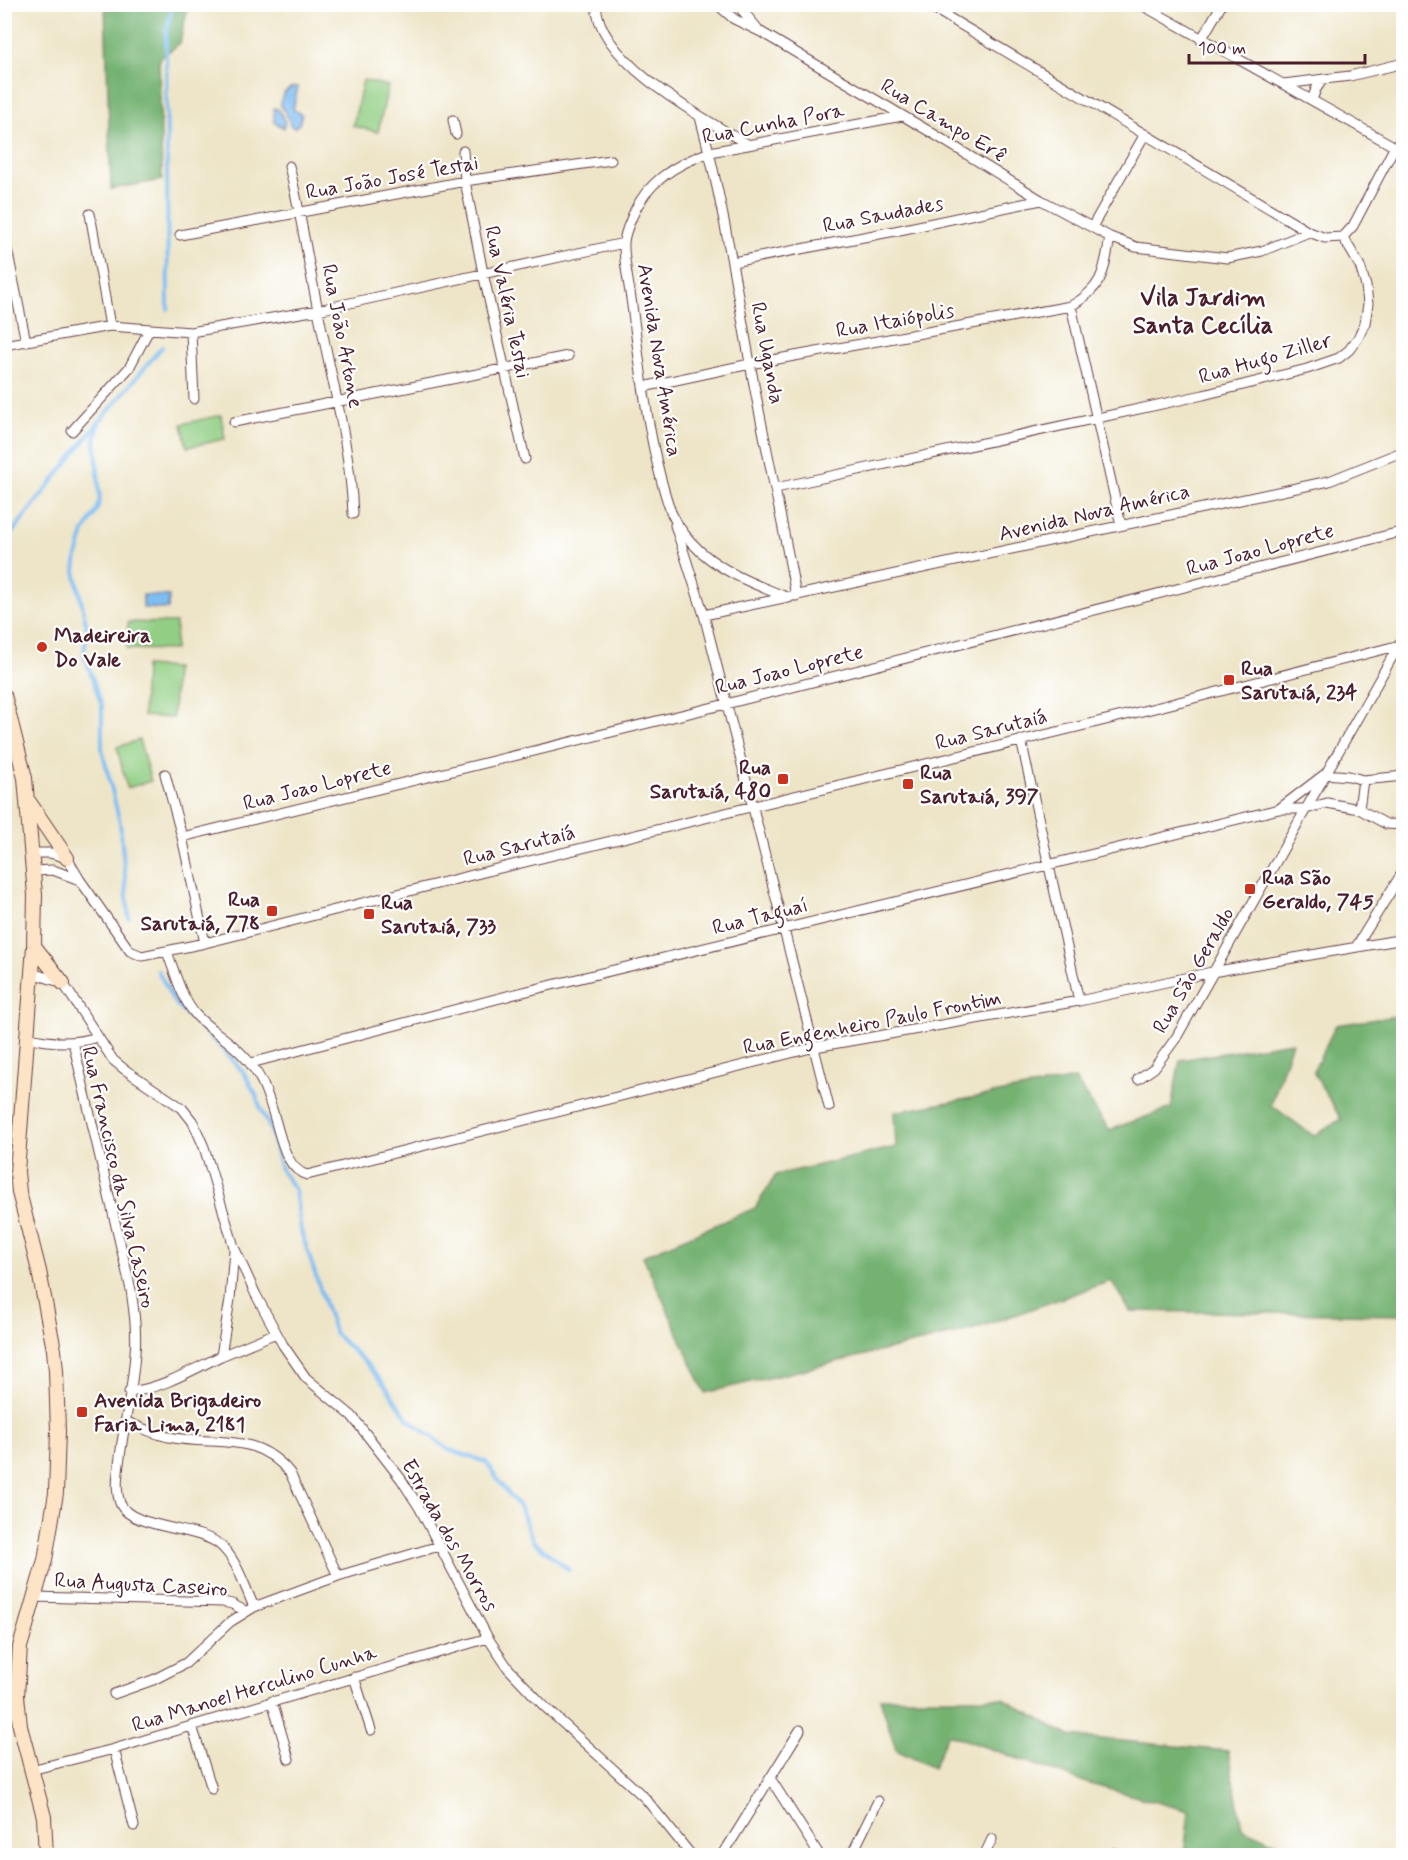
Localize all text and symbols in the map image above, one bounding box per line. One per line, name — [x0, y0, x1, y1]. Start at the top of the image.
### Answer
scale bar — [1189, 27, 1364, 65]
text: 100 m — [1198, 37, 1246, 61]
street label: Rua Campo Erê — [875, 72, 1012, 170]
street label: Rua Cunha Pora — [700, 96, 847, 151]
street label: Rua João José Testai — [304, 149, 481, 207]
street label: Rua Saudades — [821, 190, 946, 240]
street label: Rua Valéria Testai — [477, 223, 537, 381]
street label: Rua João Artone — [314, 262, 370, 411]
street label: Avenida Nova América — [630, 262, 688, 459]
district label: Vila Jardim Santa Cecília — [1133, 283, 1273, 342]
street label: Rua Itaiópolis — [834, 297, 956, 345]
street label: Rua Uganda — [743, 300, 791, 407]
street label: Rua Hugo Ziller — [1195, 327, 1336, 393]
street label: Avenida Nova América — [996, 477, 1192, 549]
street label: Rua Joao Loprete — [1183, 517, 1337, 583]
place label: Madeireira Do Vale — [54, 622, 151, 674]
street label: Rua Joao Loprete — [712, 638, 866, 702]
marker: Madeireira Do Vale — [35, 640, 49, 654]
place label: Rua Sarutaiá, 234 — [1241, 655, 1358, 707]
marker: Rua Sarutaiá, 234 — [1222, 673, 1236, 687]
street label: Rua Sarutaiá — [932, 703, 1050, 757]
street label: Rua Joao Loprete — [240, 754, 394, 818]
place label: Rua Sarutaiá, 480 — [650, 754, 771, 806]
place label: Rua Sarutaiá, 397 — [920, 759, 1039, 811]
marker: Rua Sarutaiá, 480 — [776, 772, 790, 786]
marker: Rua Sarutaiá, 397 — [901, 777, 915, 791]
street label: Rua Sarutaiá — [460, 819, 578, 873]
place label: Rua São Geraldo, 745 — [1262, 864, 1374, 916]
marker: Rua São Geraldo, 745 — [1243, 882, 1257, 896]
place label: Rua Sarutaiá, 778 — [140, 886, 260, 938]
place label: Rua Sarutaiá, 733 — [381, 889, 497, 941]
street label: Rua Taguaí — [709, 892, 812, 944]
street label: Rua São Geraldo — [1146, 902, 1241, 1039]
marker: Rua Sarutaiá, 778 — [265, 904, 279, 918]
marker: Rua Sarutaiá, 733 — [362, 907, 376, 921]
street label: Rua Engenheiro Paulo Frontim — [741, 984, 1004, 1064]
street label: Rua Francisco da Silva Caseiro — [74, 1044, 162, 1311]
place label: Avenida Brigadeiro Faria Lima, 2181 — [94, 1387, 262, 1439]
marker: Avenida Brigadeiro Faria Lima, 2181 — [75, 1405, 89, 1419]
street label: Estrada dos Morros — [394, 1454, 504, 1617]
street label: Rua Augusta Caseiro — [54, 1566, 228, 1604]
street label: Rua Manoel Herculino Cunha — [128, 1638, 381, 1740]

